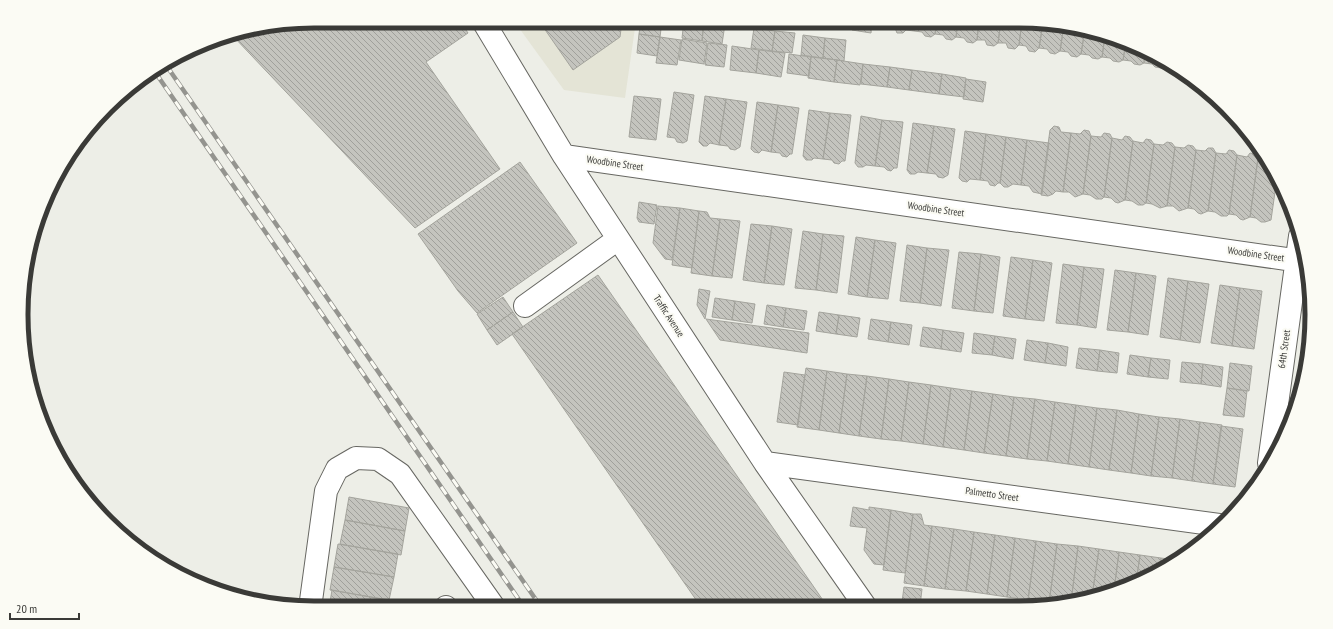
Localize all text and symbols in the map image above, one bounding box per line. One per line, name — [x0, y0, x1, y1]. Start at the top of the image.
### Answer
street label: Woodbine Street — [586, 153, 644, 173]
street label: Woodbine Street — [907, 199, 965, 219]
street label: Woodbine Street — [1227, 244, 1285, 264]
street label: Traffic Avenue — [651, 292, 687, 340]
street label: 64th Street — [1275, 329, 1293, 369]
street label: Palmetto Street — [964, 484, 1020, 504]
scale bar — [10, 595, 79, 621]
text: 20 m — [16, 601, 37, 616]

